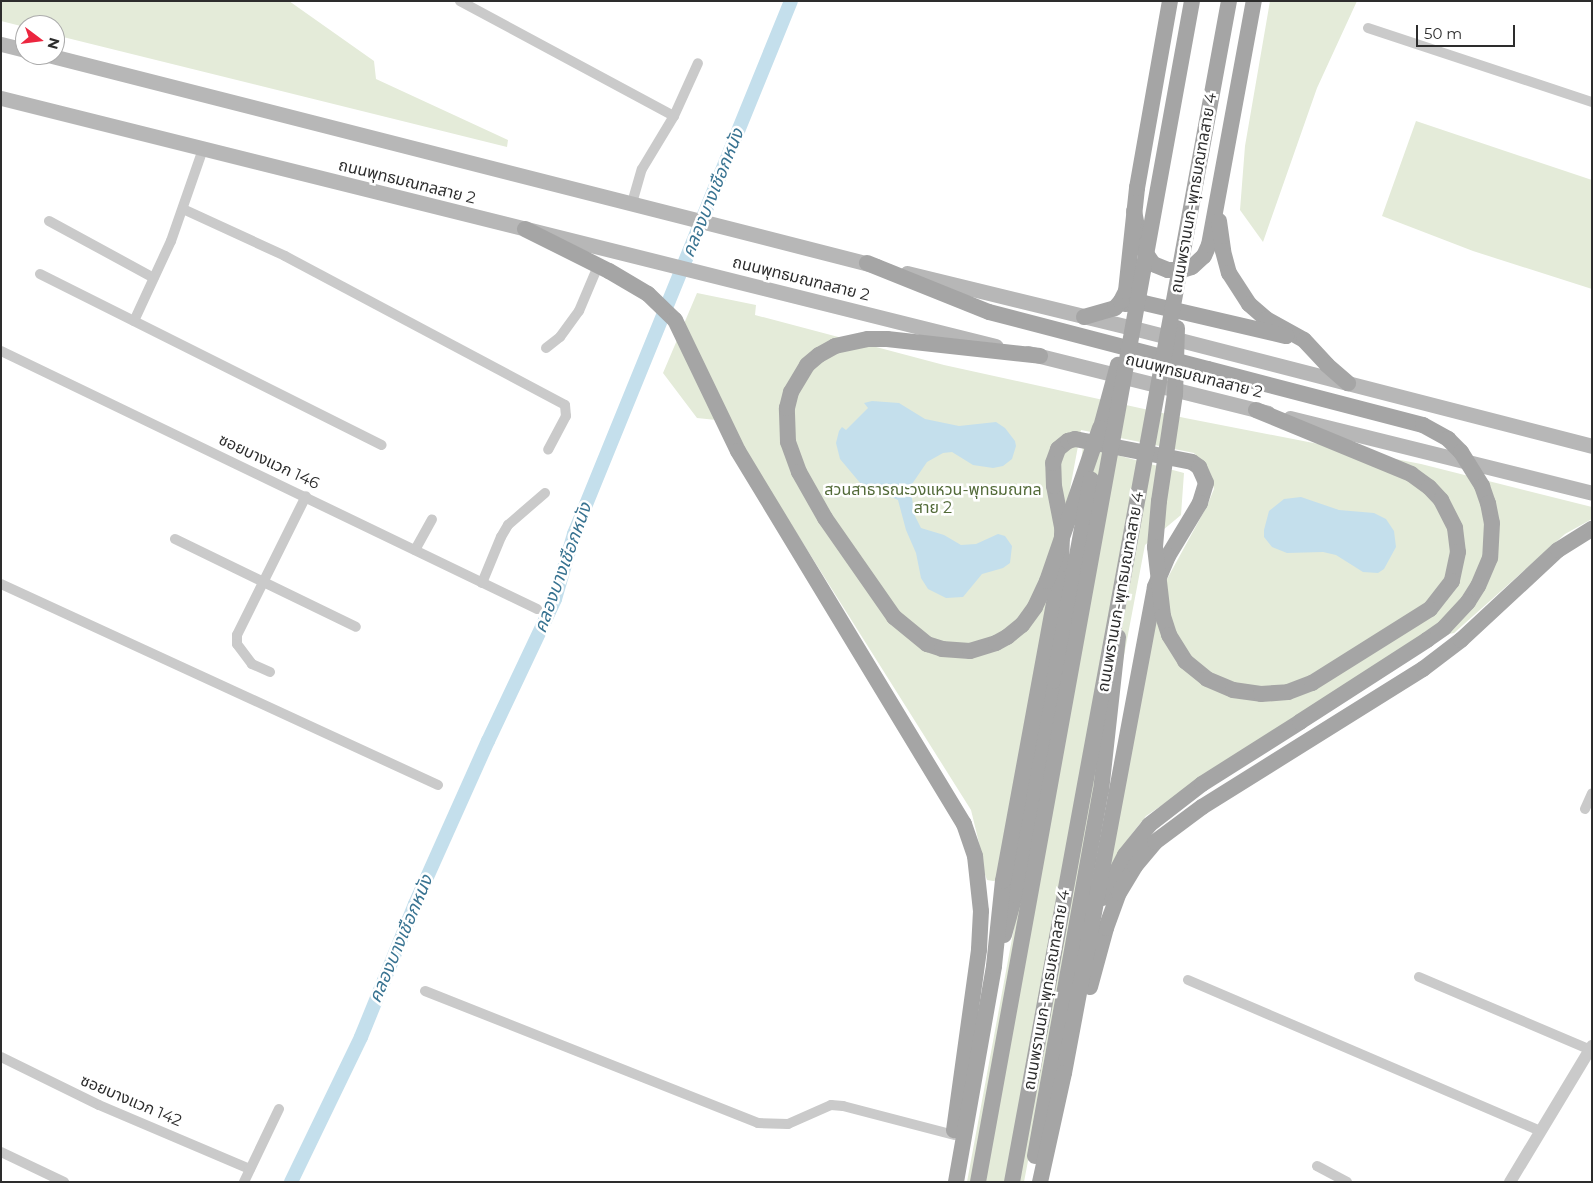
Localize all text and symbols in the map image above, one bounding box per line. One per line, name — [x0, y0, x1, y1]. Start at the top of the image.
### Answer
north arrow — [15, 15, 65, 65]
scale bar — [1418, 15, 1517, 47]
text: 50 m — [1424, 24, 1462, 43]
text: N — [43, 36, 64, 51]
street label: ถนนพรานนก-พุทธมณฑลสาย 4 — [1167, 91, 1221, 295]
water label: คลองบางเชือกหนัง — [677, 126, 749, 260]
street label: ถนนพุทธมณฑลสาย 2 — [336, 156, 478, 208]
street label: ถนนพุทธมณฑลสาย 2 — [730, 253, 872, 305]
street label: ถนนพุทธมณฑลสาย 2 — [1123, 350, 1265, 402]
street label: ซอยบางแวก 146 — [216, 430, 322, 494]
park label: สวนสาธารณะวงแหวน-พุทธมณฑล สาย 2 — [824, 480, 1042, 518]
street label: ถนนพรานนก-พุทธมณฑลสาย 4 — [1094, 490, 1148, 694]
water label: คลองบางเชือกหนัง — [529, 500, 597, 636]
water label: คลองบางเชือกหนัง — [364, 872, 438, 1006]
street label: ถนนพรานนก-พุทธมณฑลสาย 4 — [1020, 888, 1074, 1092]
street label: ซอยบางแวก 142 — [77, 1071, 185, 1131]

